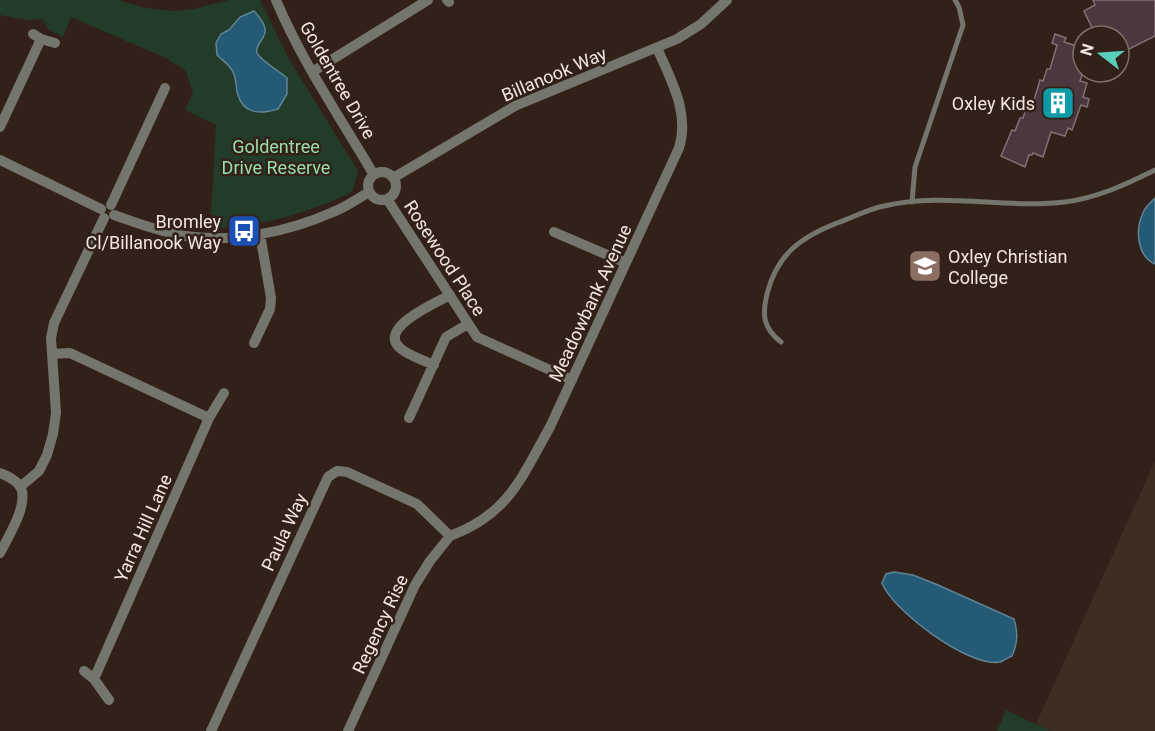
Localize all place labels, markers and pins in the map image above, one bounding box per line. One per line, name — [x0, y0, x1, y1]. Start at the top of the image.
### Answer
building icon: Oxley Kids — [1040, 85, 1076, 121]
place label: Oxley Kids — [952, 93, 1035, 114]
place label: Bromley Cl/Billanook Way — [85, 211, 221, 253]
bus stop icon: Bromley Cl/Billanook Way — [226, 213, 262, 249]
place label: Oxley Christian College — [948, 246, 1068, 288]
school or university icon: Oxley Christian College — [907, 248, 943, 284]

